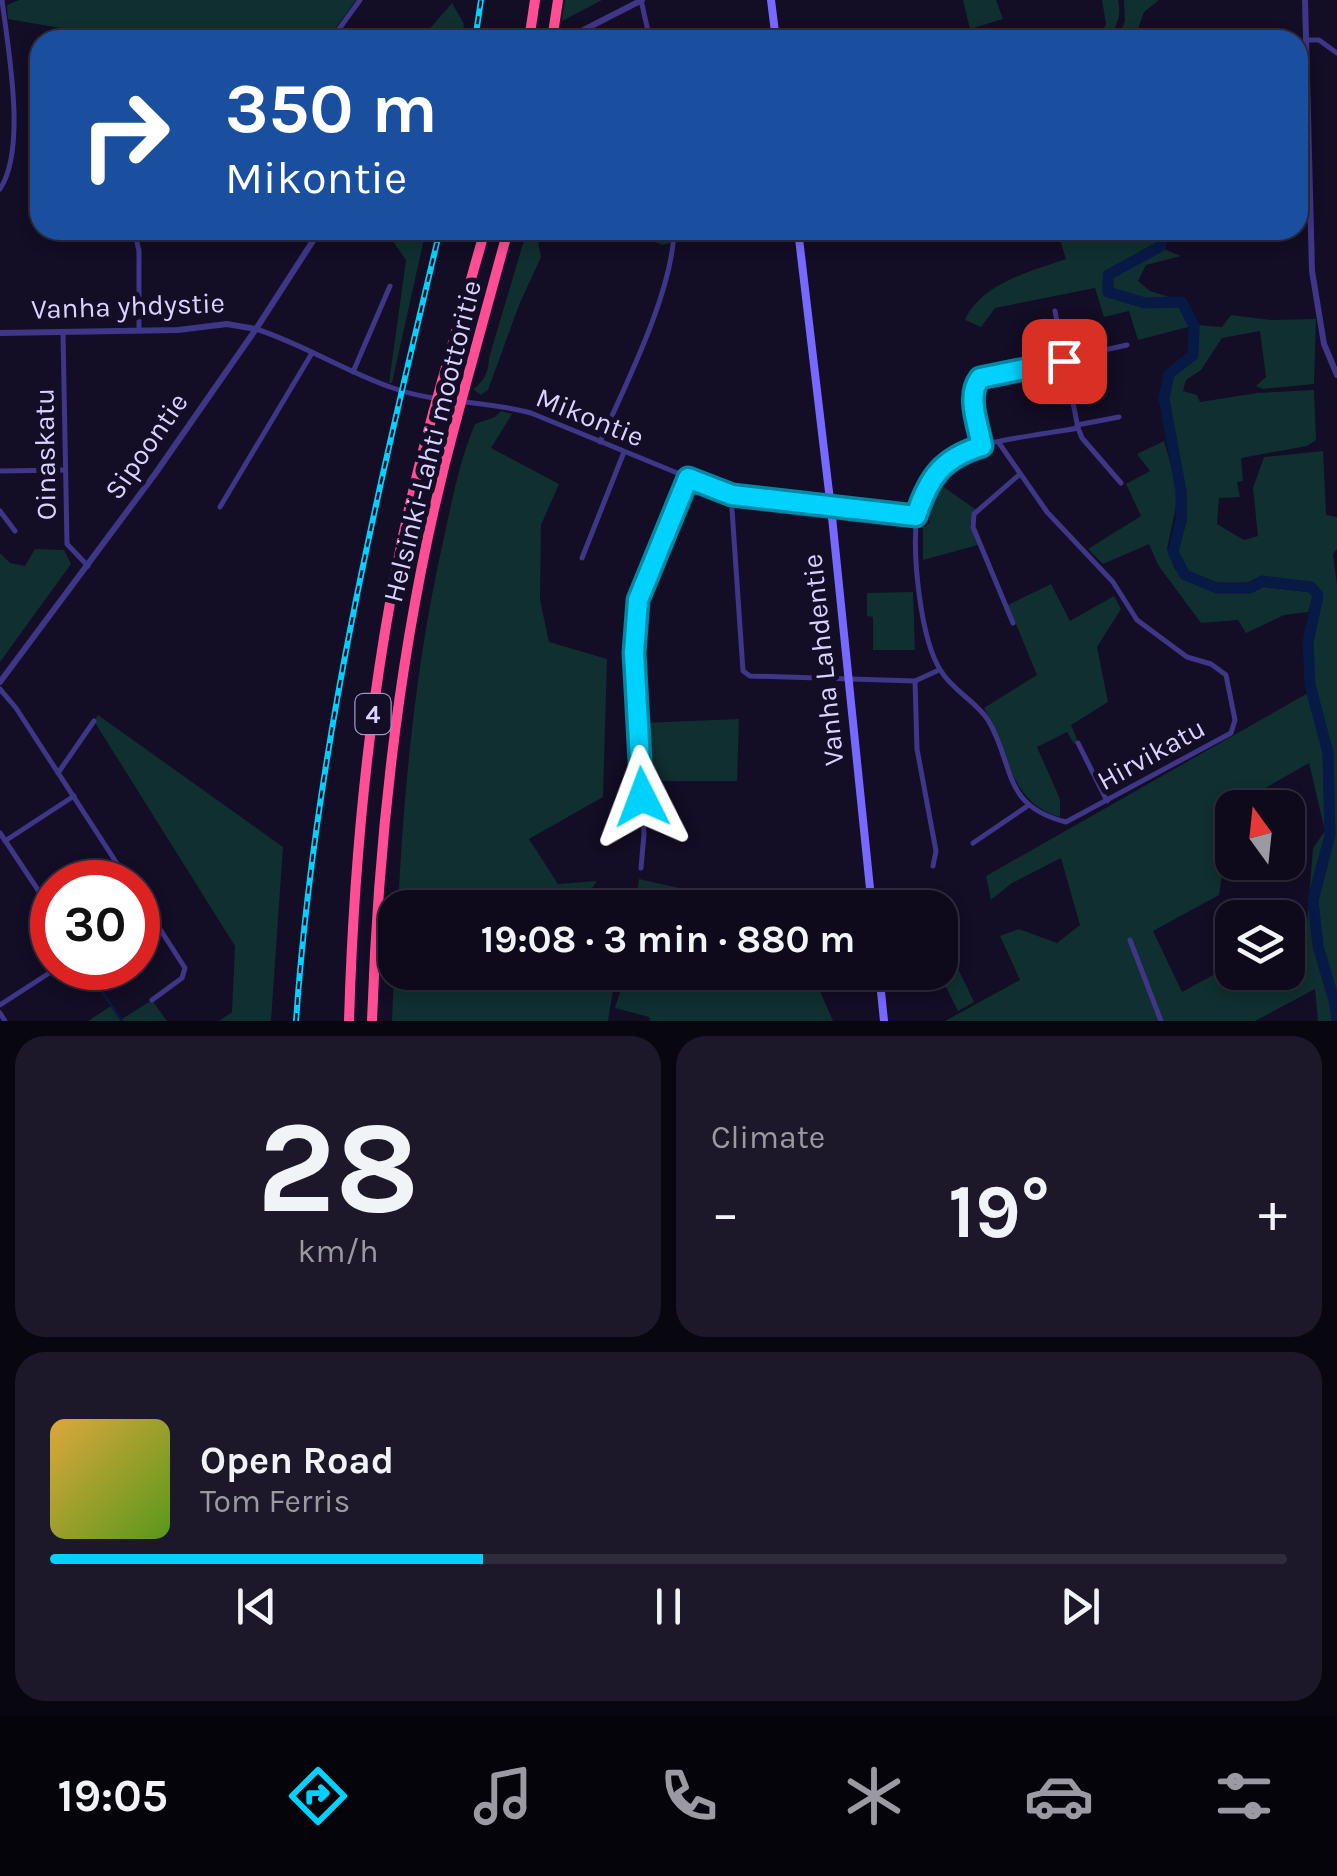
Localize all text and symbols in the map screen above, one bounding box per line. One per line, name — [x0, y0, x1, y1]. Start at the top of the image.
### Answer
text: 350 m — [225, 68, 438, 150]
icon: right — [60, 70, 190, 200]
text: Mikontie — [225, 152, 407, 204]
street label: Helsinki-Lahti moottoritie — [376, 277, 488, 605]
street label: Vanha yhdystie — [31, 286, 225, 326]
pin — [1022, 319, 1107, 404]
icon: arrive — [1037, 334, 1092, 389]
street label: Mikontie — [531, 380, 649, 454]
street label: Sipoontie — [97, 386, 195, 506]
street label: Oinaskatu — [27, 388, 63, 520]
street label: Vanha Lahdentie — [795, 553, 851, 767]
road number: 4 — [356, 694, 390, 734]
street label: Hirvikatu — [1091, 711, 1211, 797]
position arrow — [590, 745, 694, 849]
north arrow — [1215, 790, 1305, 880]
map controls — [1215, 790, 1305, 990]
speed limit sign: 30 — [30, 860, 160, 990]
button: layers — [1215, 900, 1305, 990]
text: 19:08 · 3 min · 880 m — [481, 917, 855, 962]
text: 28 — [257, 1092, 419, 1244]
text: Climate — [711, 1119, 825, 1156]
text: 19° — [948, 1168, 1050, 1256]
text: − — [711, 1181, 740, 1245]
text: + — [1258, 1181, 1287, 1245]
text: km/h — [297, 1233, 379, 1270]
text: Open Road — [200, 1438, 394, 1483]
text: Tom Ferris — [200, 1483, 350, 1520]
icon: previous — [229, 1579, 284, 1634]
icon: pause — [641, 1579, 696, 1634]
icon: next — [1053, 1579, 1108, 1634]
icon: directions — [283, 1761, 353, 1831]
icon: music — [468, 1761, 538, 1831]
icon: phone — [654, 1761, 724, 1831]
icon: climate — [839, 1761, 909, 1831]
icon: car — [1024, 1761, 1094, 1831]
icon: filters — [1209, 1761, 1279, 1831]
text: 19:05 — [58, 1770, 168, 1822]

